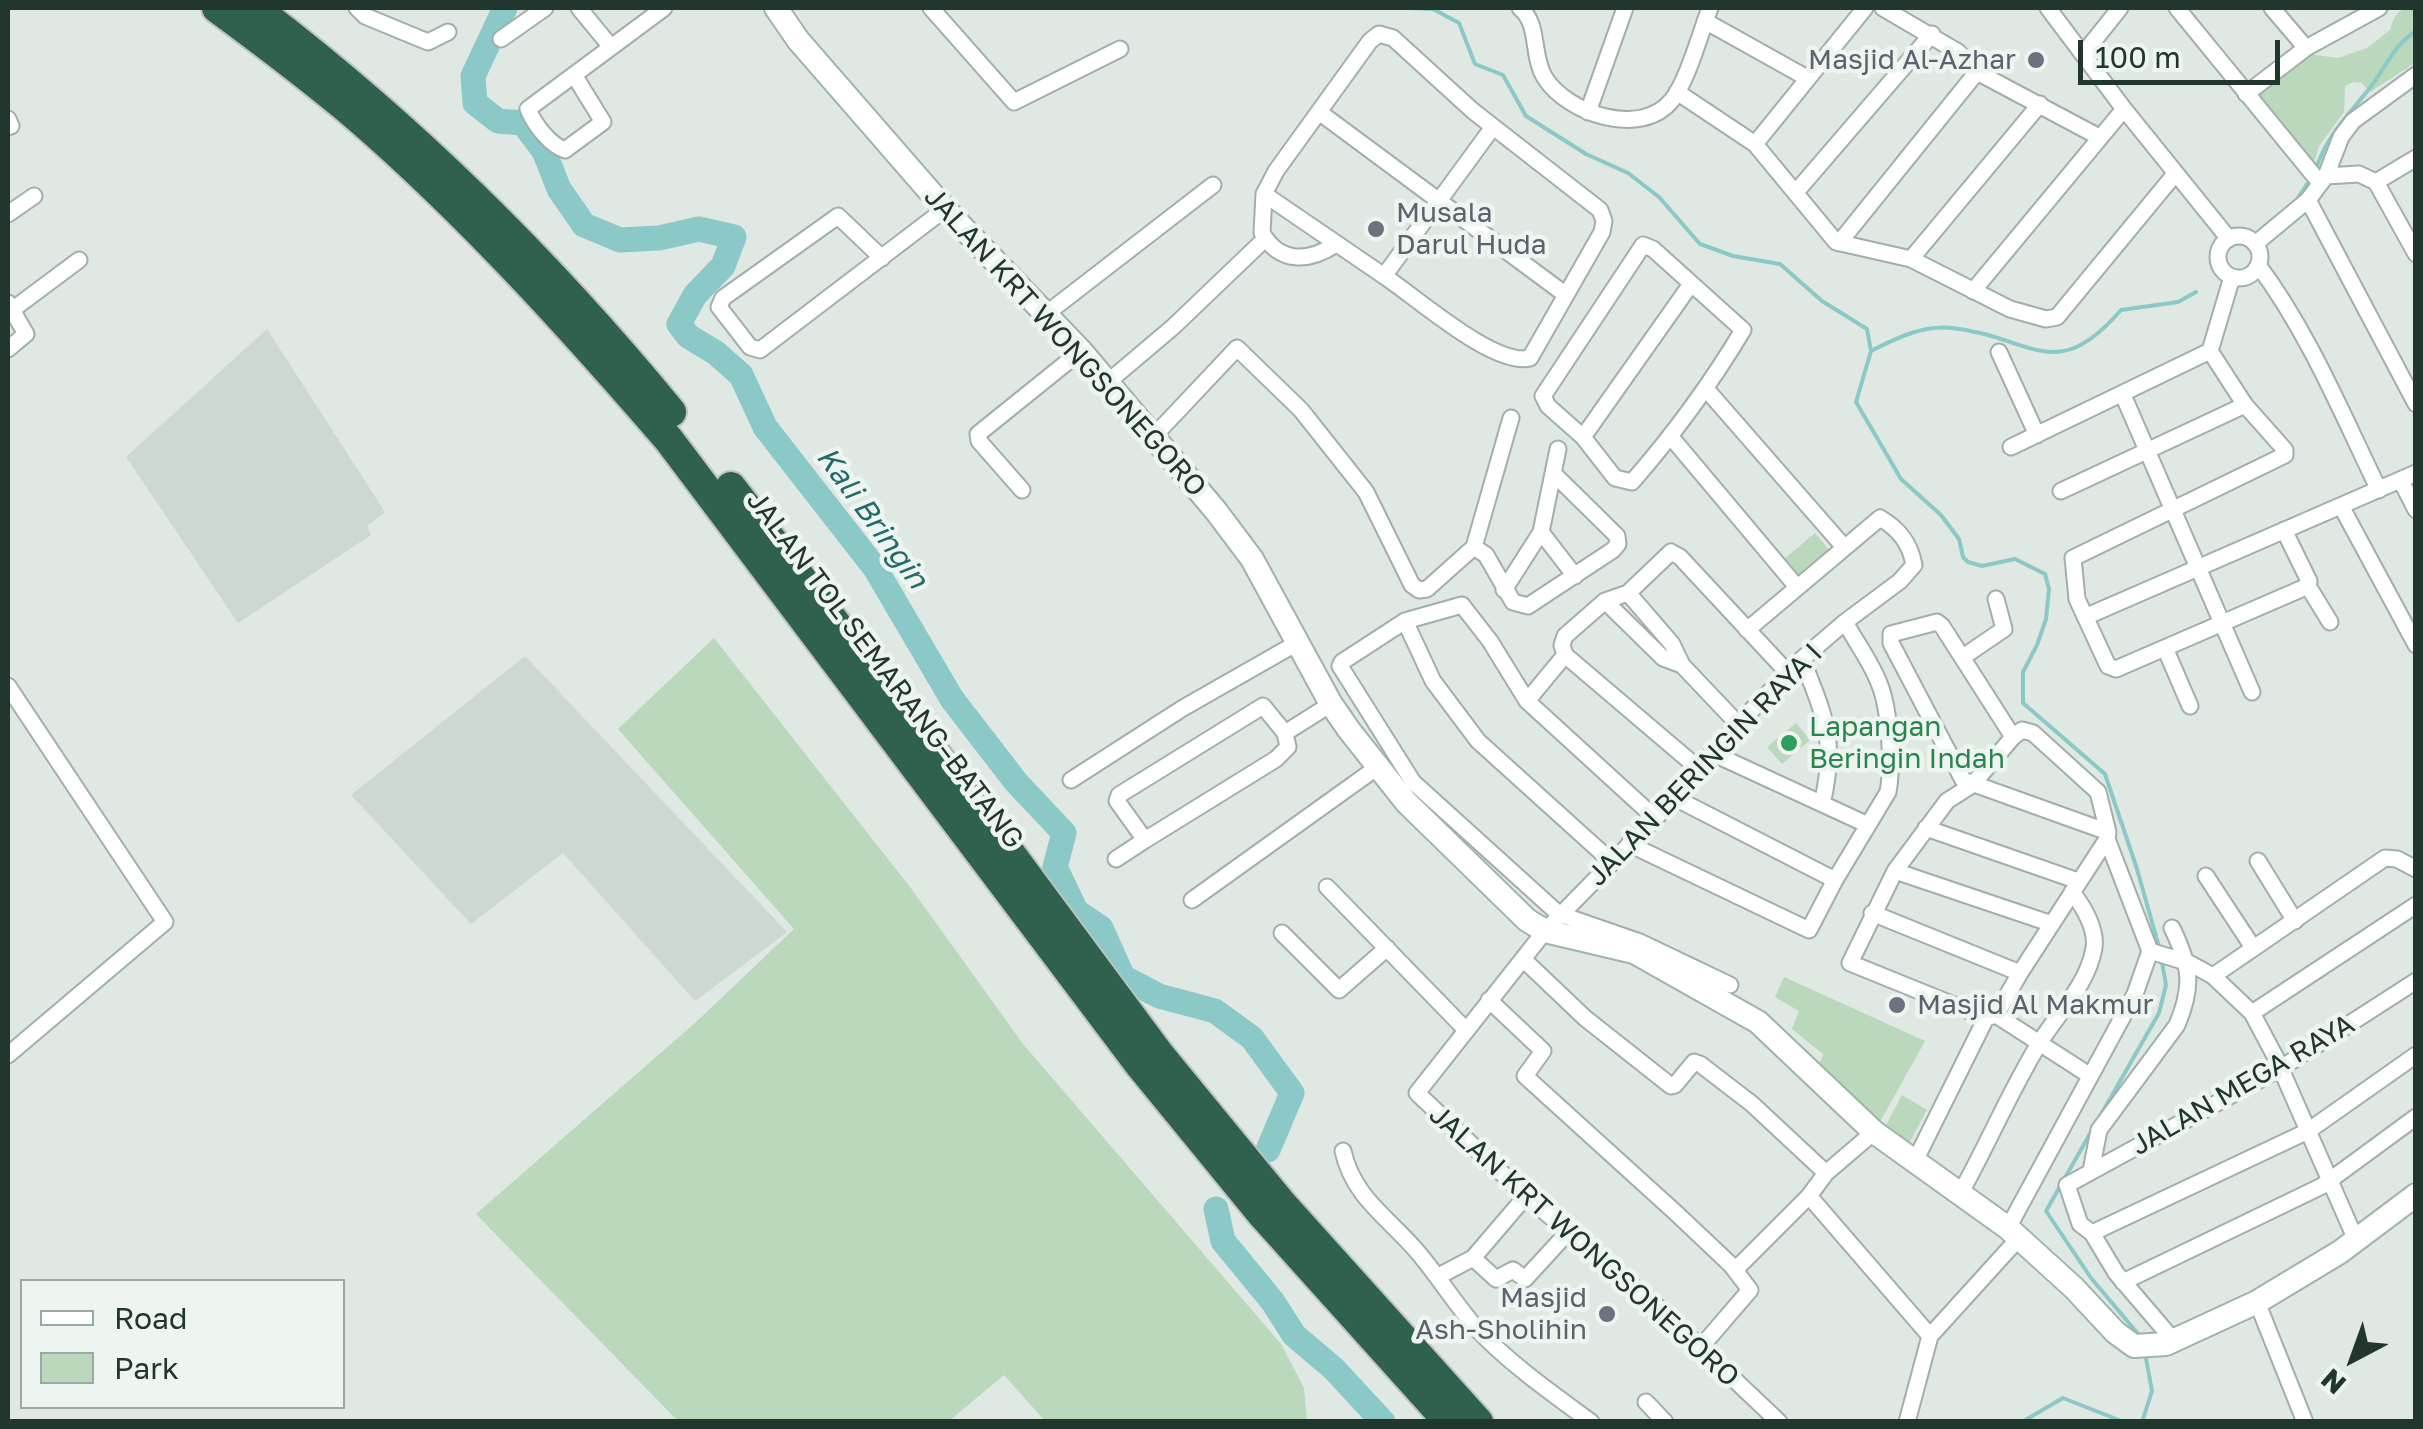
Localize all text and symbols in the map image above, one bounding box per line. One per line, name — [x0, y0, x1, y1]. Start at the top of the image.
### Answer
scale bar — [2083, 20, 2286, 82]
text: 100 m — [2095, 39, 2181, 75]
place label: Masjid Al-Azhar — [1808, 43, 2016, 77]
marker: Masjid Al-Azhar — [2025, 49, 2047, 71]
street label: JALAN KRT WONGSONEGORO — [917, 180, 1213, 504]
place label: Musala Darul Huda — [1396, 196, 1546, 262]
marker: Musala Darul Huda — [1365, 218, 1387, 240]
water label: Kali Bringin — [809, 440, 935, 596]
street label: JALAN TOL SEMARANG–BATANG — [740, 485, 1030, 855]
street label: JALAN BERINGIN RAYA I — [1580, 637, 1830, 893]
place label: Lapangan Beringin Indah — [1809, 710, 2005, 776]
marker: Lapangan Beringin Indah — [1778, 732, 1800, 754]
place label: Masjid Al Makmur — [1917, 988, 2153, 1022]
marker: Masjid Al Makmur — [1886, 994, 1908, 1016]
street label: JALAN MEGA RAYA — [2125, 1007, 2361, 1163]
street label: JALAN KRT WONGSONEGORO — [1422, 1098, 1746, 1394]
legend — [20, 1279, 345, 1409]
place label: Masjid Ash-Sholihin — [1415, 1281, 1587, 1347]
text: Road — [114, 1300, 188, 1336]
marker: Masjid Ash-Sholihin — [1596, 1303, 1618, 1325]
north arrow — [2303, 1309, 2403, 1409]
text: Park — [114, 1350, 179, 1386]
text: N — [2314, 1363, 2352, 1401]

